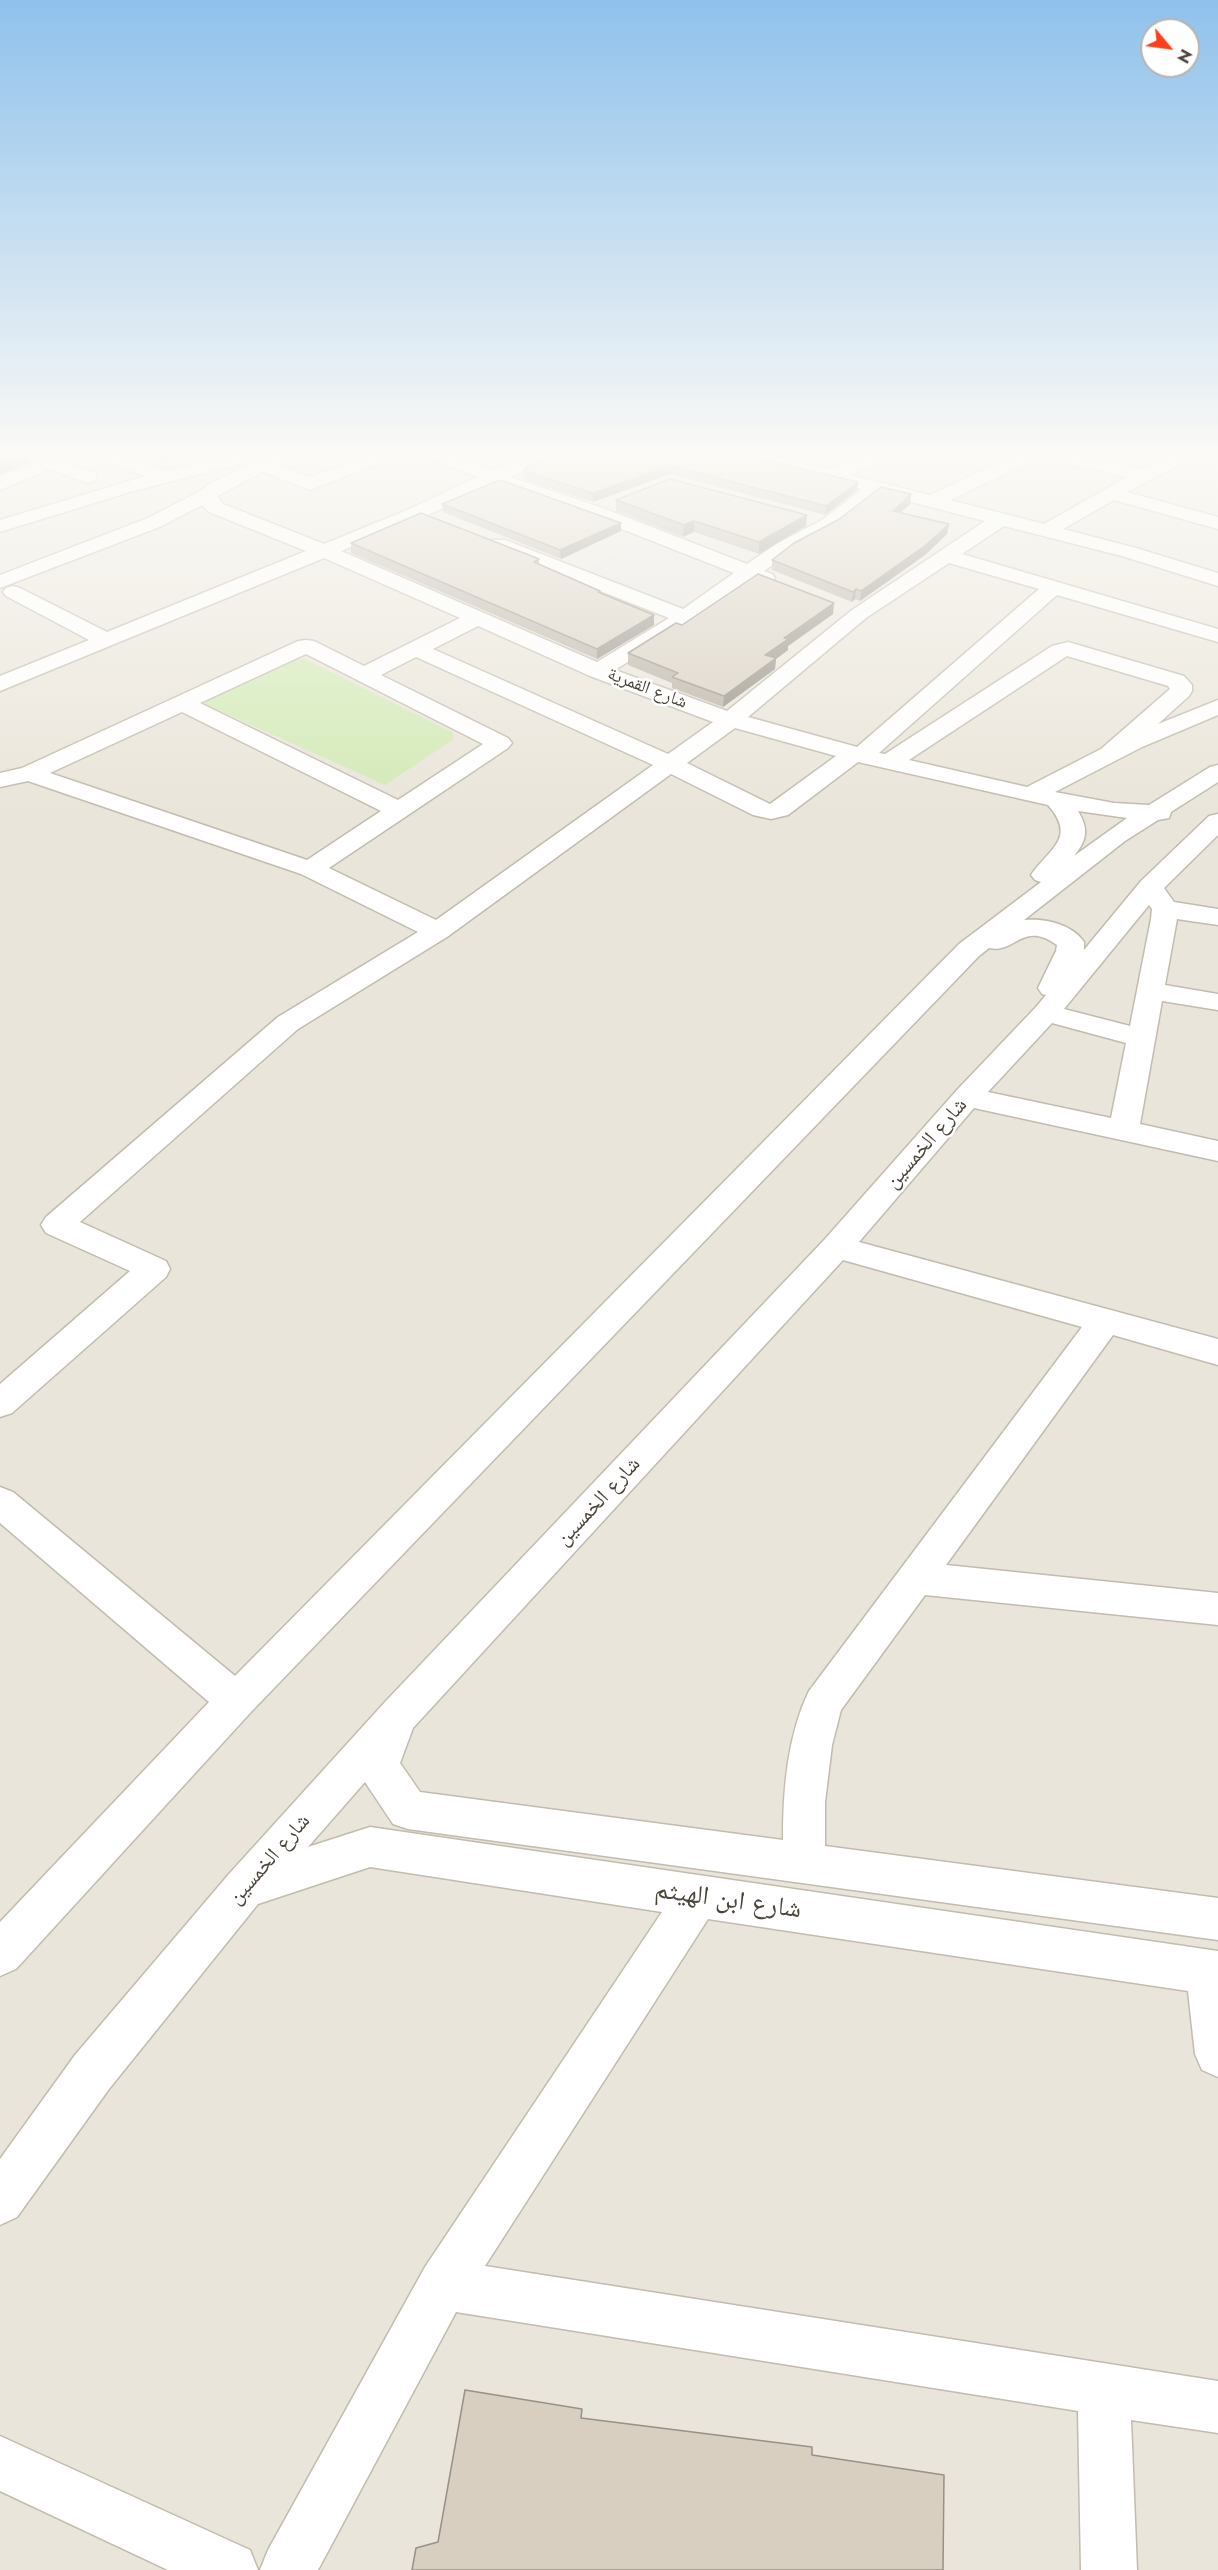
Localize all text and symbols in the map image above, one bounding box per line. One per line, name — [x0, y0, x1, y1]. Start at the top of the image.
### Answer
north arrow — [1140, 18, 1200, 78]
text: N — [1171, 45, 1198, 67]
street label: شارع القمرية — [604, 664, 690, 714]
street label: شارع الخمسين — [881, 1093, 973, 1195]
street label: شارع الخمسين — [552, 1452, 646, 1552]
street label: شارع الخمسين — [224, 1809, 316, 1911]
street label: شارع ابن الهيثم — [653, 1875, 803, 1927]

